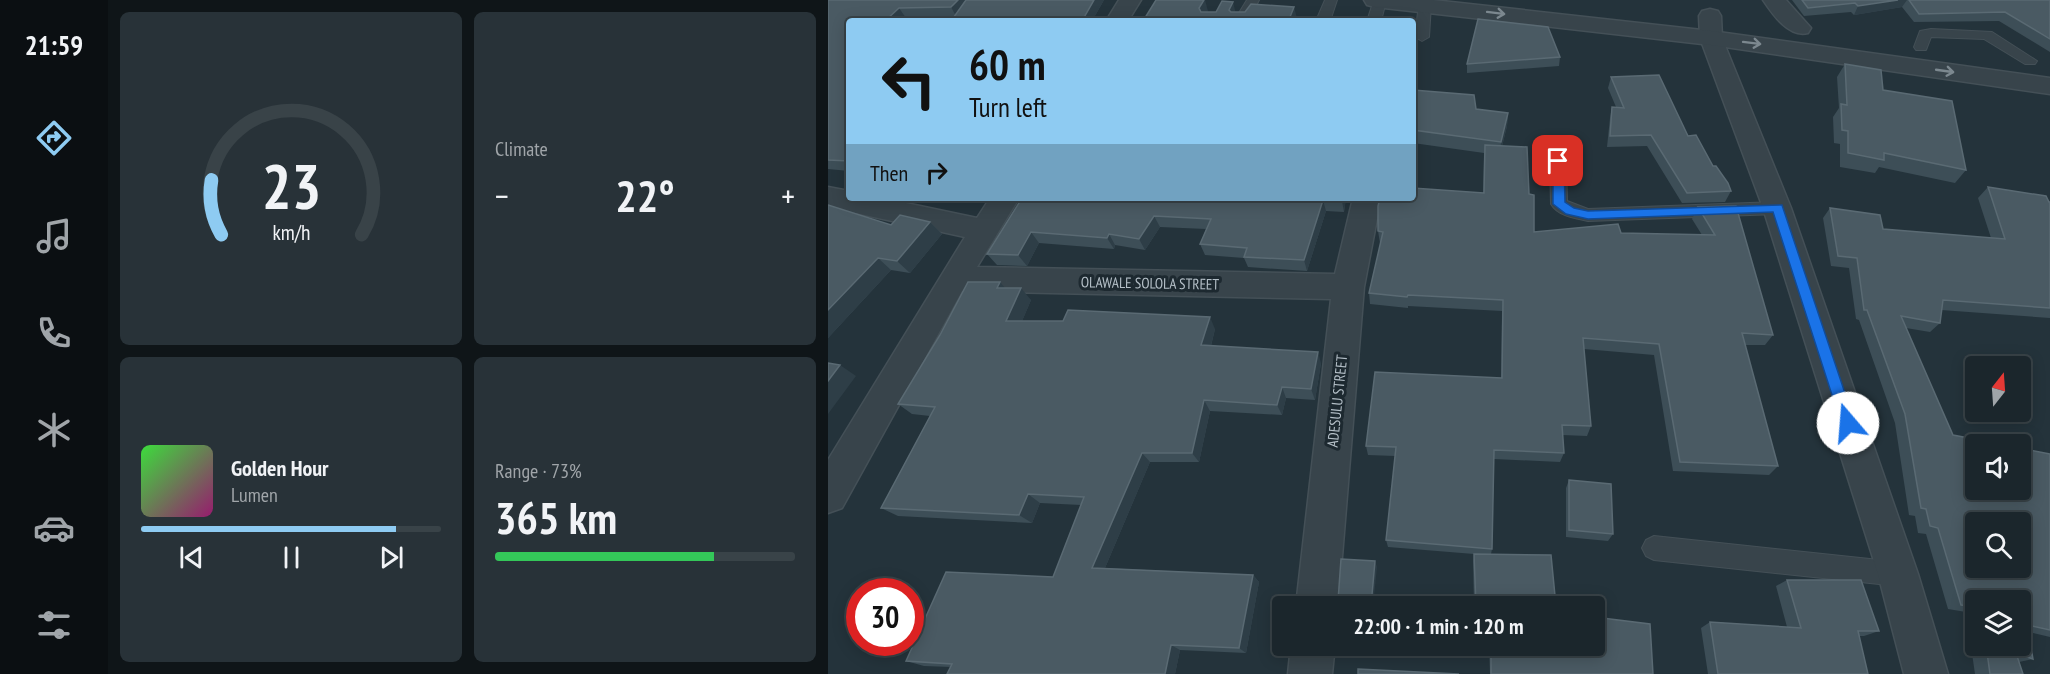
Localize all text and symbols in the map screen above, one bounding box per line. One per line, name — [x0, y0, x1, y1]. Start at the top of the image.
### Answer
one-way arrow — [1486, 7, 1506, 18]
text: 21:59 — [25, 28, 83, 62]
text: 60 m — [969, 37, 1046, 92]
one-way arrow — [1742, 38, 1762, 49]
icon: left — [870, 42, 948, 120]
one-way arrow — [1935, 65, 1955, 76]
text: Turn left — [969, 90, 1047, 124]
icon: directions — [33, 117, 75, 159]
pin — [1532, 135, 1583, 186]
text: Climate — [495, 136, 548, 162]
icon: arrive — [1541, 144, 1574, 177]
text: 23 — [261, 145, 321, 226]
icon: right — [920, 156, 953, 189]
text: Then — [870, 159, 908, 187]
text: 22° — [615, 166, 675, 224]
text: − — [495, 174, 509, 217]
text: + — [781, 174, 795, 217]
icon: music — [33, 215, 75, 257]
text: km/h — [272, 219, 310, 247]
street label: OLAWALE SOLOLA STREET — [1081, 272, 1220, 294]
icon: phone — [33, 312, 75, 354]
street label: ADESULU STREET — [1323, 354, 1351, 448]
north arrow — [1965, 356, 2031, 422]
map controls — [1965, 356, 2031, 656]
position arrow — [1816, 391, 1880, 455]
icon: climate — [33, 409, 75, 451]
button: sound — [1965, 434, 2031, 500]
text: Golden Hour — [231, 454, 329, 482]
text: Range · 73% — [495, 458, 582, 484]
text: Lumen — [231, 482, 278, 508]
text: 365 km — [495, 488, 617, 546]
icon: car — [33, 507, 75, 549]
button: search — [1965, 512, 2031, 578]
icon: previous — [175, 541, 208, 574]
icon: pause — [275, 541, 308, 574]
icon: next — [375, 541, 408, 574]
speed limit sign: 30 — [846, 578, 924, 656]
button: layers — [1965, 590, 2031, 656]
icon: filters — [33, 604, 75, 646]
text: 22:00 · 1 min · 120 m — [1353, 612, 1524, 640]

